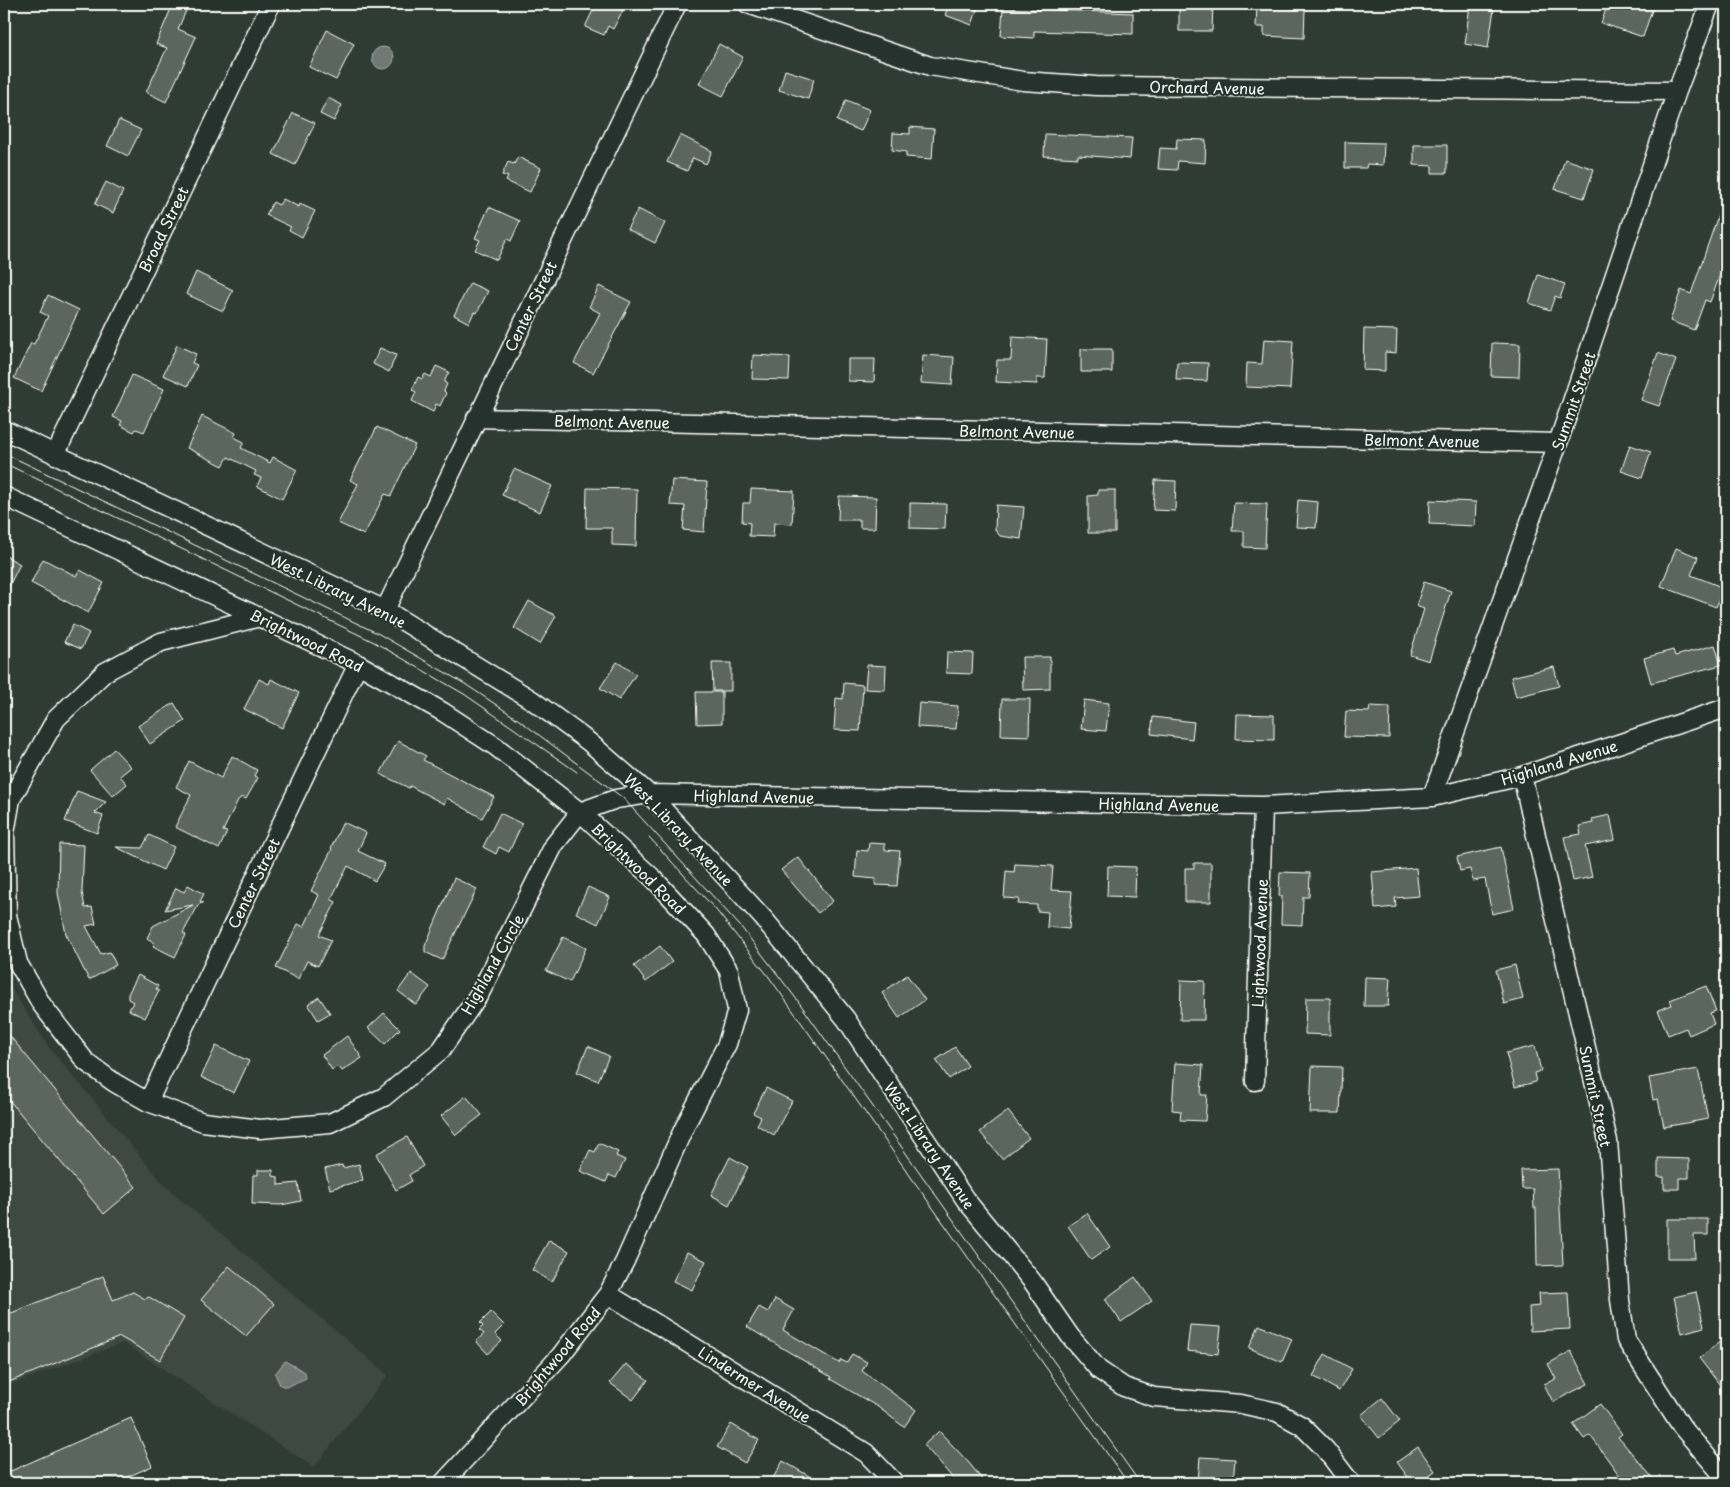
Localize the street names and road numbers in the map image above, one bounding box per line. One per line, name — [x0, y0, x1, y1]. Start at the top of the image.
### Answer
street label: Orchard Avenue — [1149, 74, 1265, 100]
street label: Broad Street — [132, 182, 194, 276]
street label: Center Street — [498, 257, 562, 355]
street label: Summit Street — [1545, 348, 1601, 454]
street label: Belmont Avenue — [554, 408, 670, 434]
street label: Belmont Avenue — [959, 418, 1075, 444]
street label: Belmont Avenue — [1364, 427, 1480, 453]
street label: West Library Avenue — [266, 547, 410, 633]
street label: Brightwood Road — [246, 603, 368, 677]
street label: Highland Avenue — [1498, 733, 1620, 791]
street label: West Library Avenue — [619, 767, 739, 891]
street label: Highland Avenue — [693, 783, 815, 809]
street label: Highland Avenue — [1098, 791, 1220, 817]
street label: Brightwood Road — [586, 817, 692, 919]
street label: Center Street — [221, 834, 285, 932]
street label: Lightwood Avenue — [1245, 878, 1273, 1008]
street label: Highland Circle — [455, 910, 529, 1018]
street label: Summit Street — [1574, 1043, 1618, 1149]
street label: West Library Avenue — [879, 1077, 981, 1213]
street label: Brightwood Road — [508, 1301, 606, 1411]
street label: Lindermer Avenue — [694, 1340, 816, 1428]

